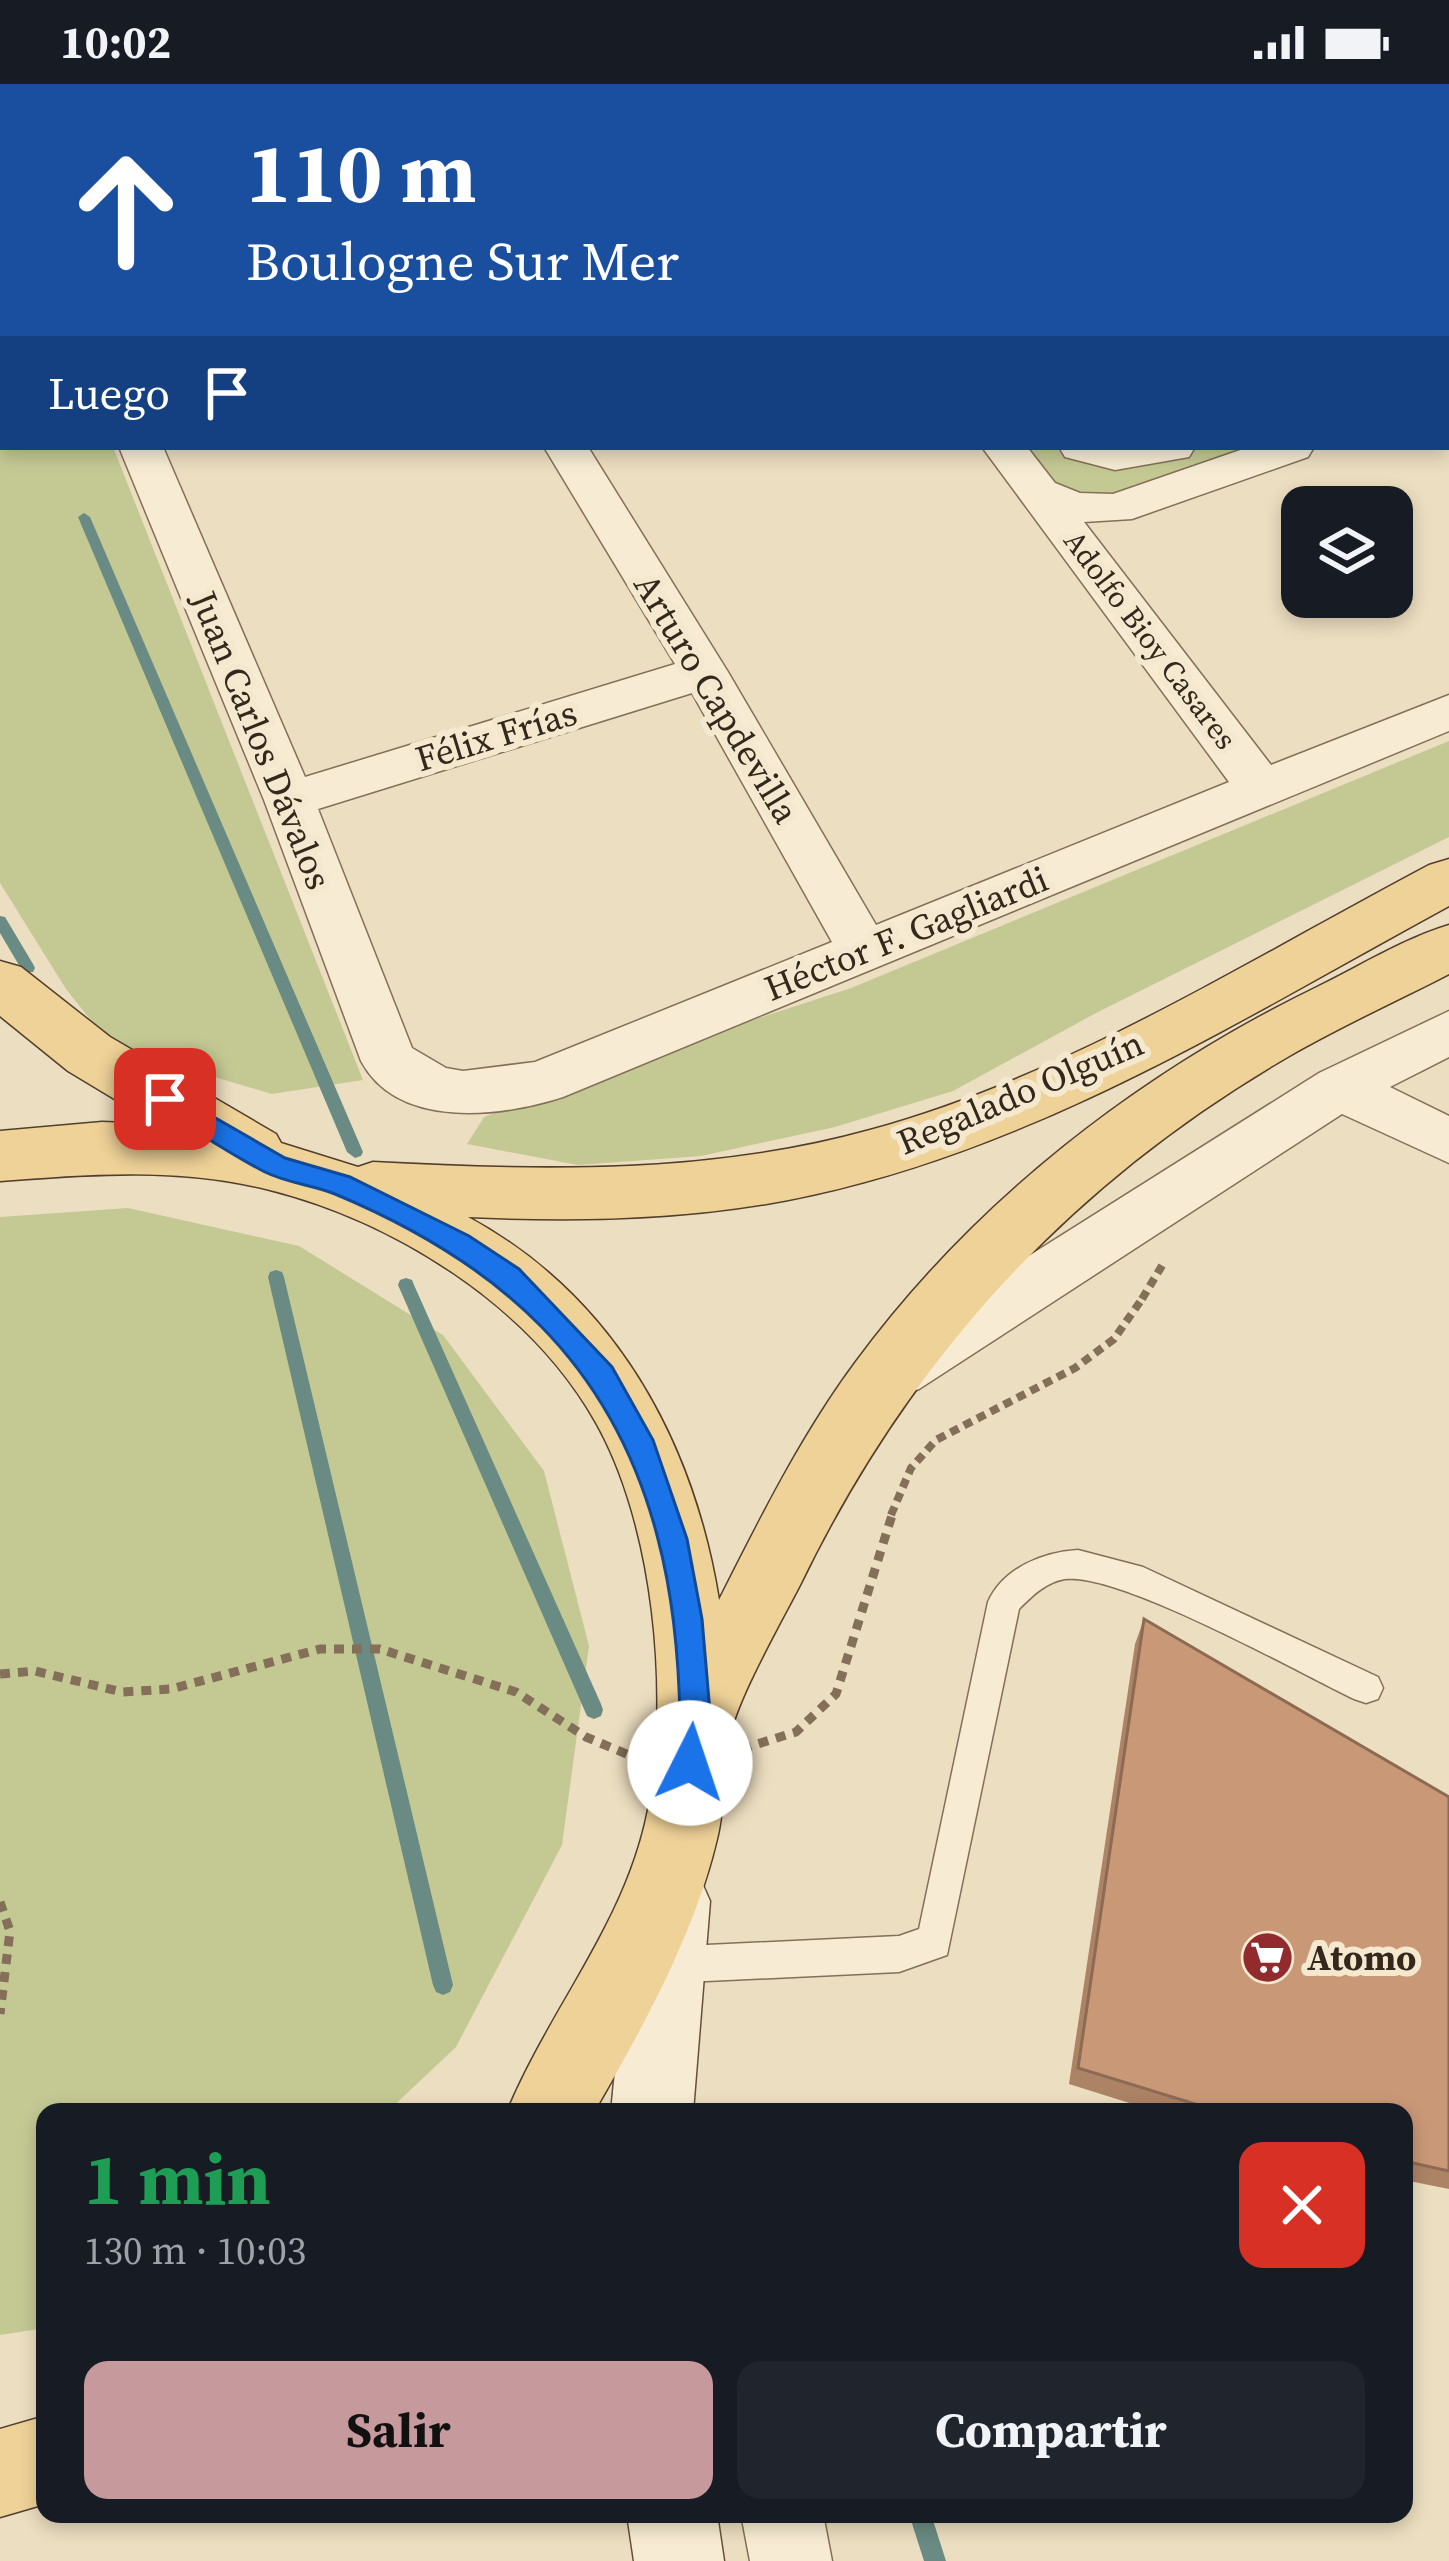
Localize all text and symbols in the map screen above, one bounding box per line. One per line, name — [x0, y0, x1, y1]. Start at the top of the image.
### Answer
text: 10:02 — [60, 11, 171, 73]
text: 110 m — [246, 115, 477, 230]
icon: ahead — [48, 132, 204, 288]
text: Boulogne Sur Mer — [246, 224, 679, 298]
icon: arrive — [194, 360, 260, 426]
text: Luego — [48, 362, 170, 424]
map controls — [1281, 486, 1413, 618]
button: layers — [1281, 486, 1413, 618]
street label: Adolfo Bioy Casares — [1054, 522, 1246, 758]
street label: Arturo Capdevilla — [623, 564, 811, 833]
street label: Juan Carlos Dávalos — [179, 583, 344, 896]
street label: Félix Frías — [410, 688, 583, 783]
street label: Héctor F. Gagliardi — [757, 854, 1055, 1013]
street label: Regalado Olguín — [890, 1019, 1151, 1166]
pin — [114, 1048, 216, 1150]
icon: arrive — [132, 1066, 198, 1132]
position arrow — [627, 1700, 753, 1826]
supermarket icon: Atomo — [1240, 1929, 1296, 1985]
place label: Atomo — [1307, 1933, 1416, 1982]
text: 1 min — [84, 2129, 271, 2228]
button: close — [1239, 2142, 1365, 2268]
text: 130 m · 10:03 — [84, 2224, 306, 2277]
button: Salir — [84, 2361, 713, 2499]
button: Compartir — [737, 2361, 1365, 2499]

